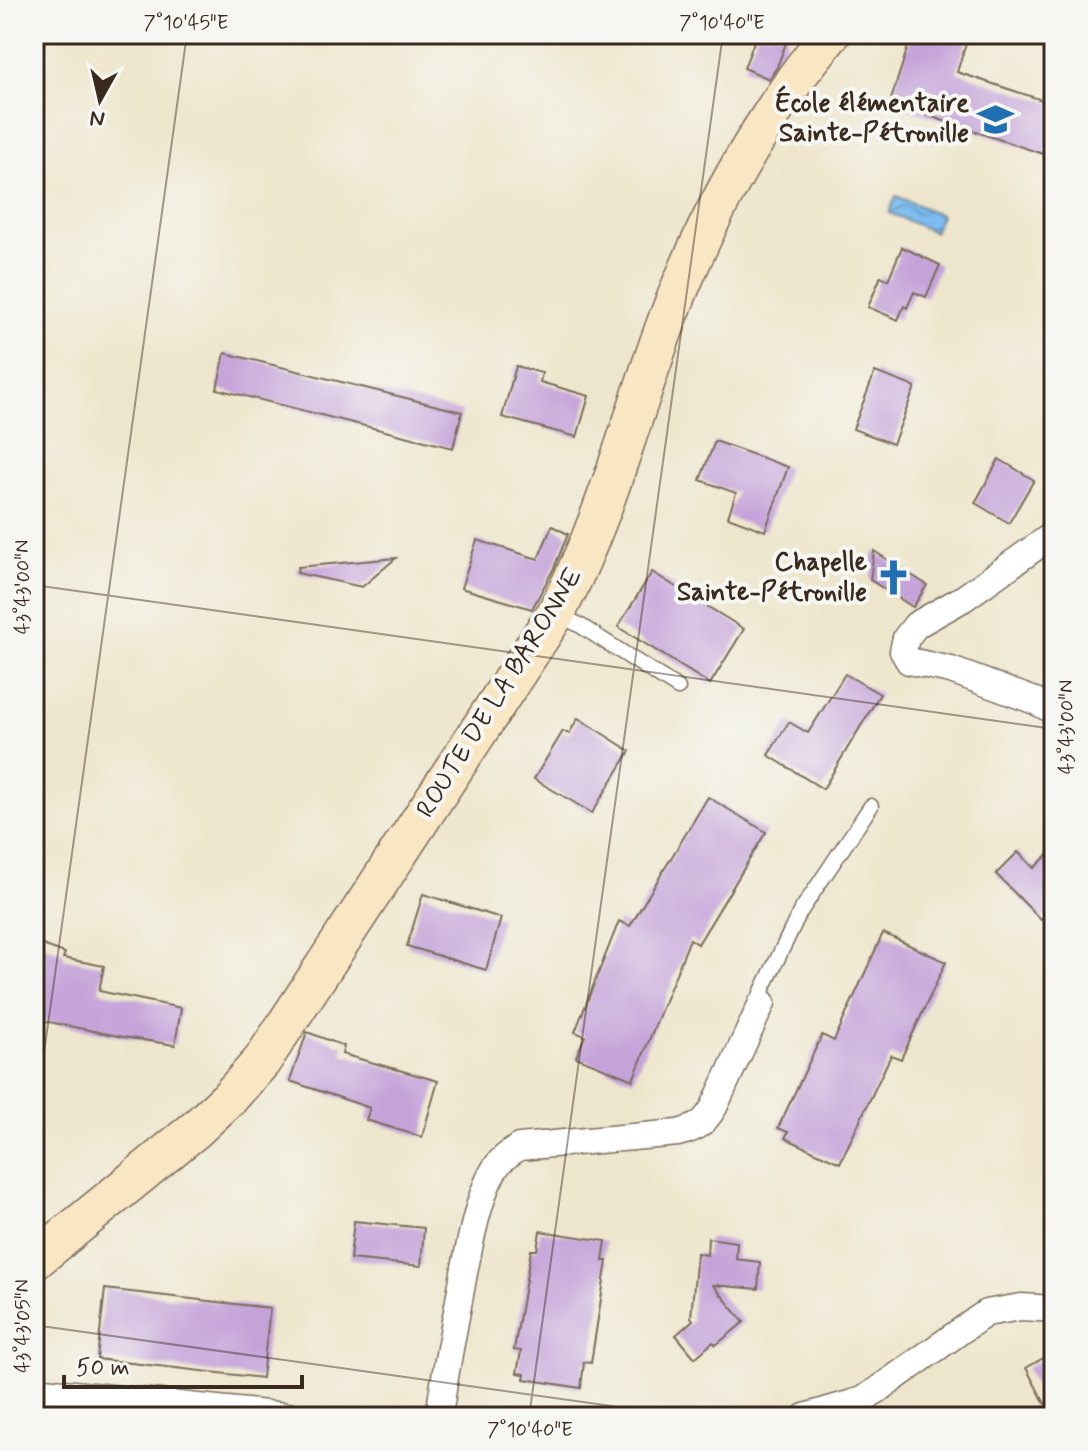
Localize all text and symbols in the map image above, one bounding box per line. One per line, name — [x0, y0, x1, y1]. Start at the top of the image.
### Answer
text: 7°10'45"E — [144, 10, 228, 37]
text: 7°10'40"E — [679, 10, 765, 37]
north arrow — [60, 60, 140, 140]
place label: École élémentaire Sainte-Pétronille — [775, 85, 969, 151]
school or university icon: École élémentaire Sainte-Pétronille — [976, 100, 1014, 138]
text: N — [88, 103, 107, 133]
text: 43°43'00"N — [10, 540, 37, 634]
place label: Chapelle Sainte-Pétronille — [677, 546, 867, 610]
church icon: Chapelle Sainte-Pétronille — [874, 559, 912, 597]
street label: ROUTE DE LA BARONNE — [409, 562, 591, 824]
text: 43°43'00"N — [1054, 680, 1081, 774]
text: 43°43'05"N — [10, 1279, 37, 1373]
scale bar — [64, 1339, 302, 1389]
text: 50 m — [76, 1353, 130, 1384]
text: 7°10'40"E — [487, 1417, 573, 1444]

